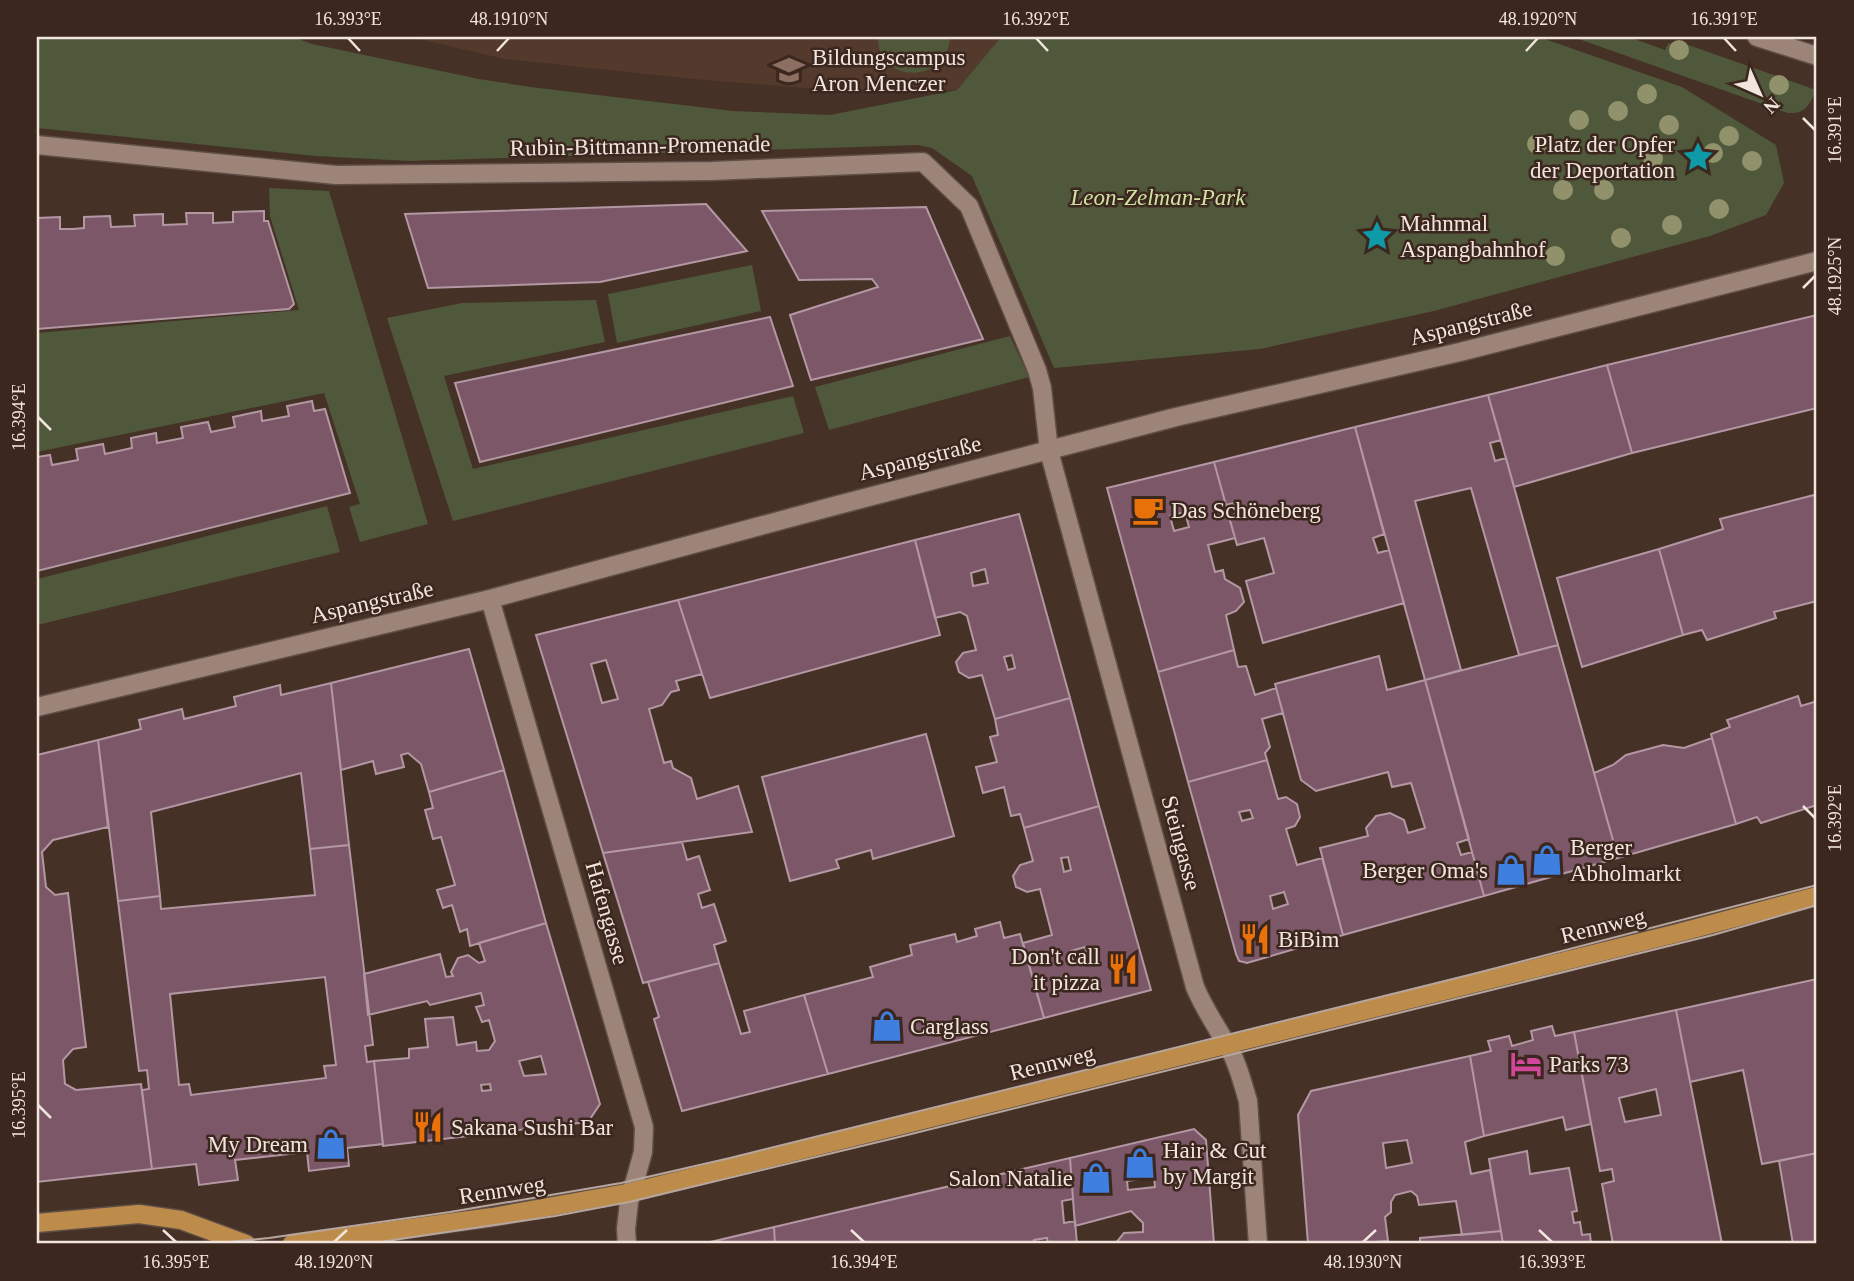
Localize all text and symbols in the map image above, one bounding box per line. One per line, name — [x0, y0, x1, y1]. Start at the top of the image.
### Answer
text: 16.393°E — [314, 9, 382, 29]
text: 48.1910°N — [470, 9, 548, 29]
text: 16.392°E — [1002, 9, 1070, 29]
text: 48.1920°N — [1499, 9, 1577, 29]
text: 16.391°E — [1690, 9, 1758, 29]
place label: Bildungscampus Aron Menczer — [812, 45, 965, 96]
school or university icon: Bildungscampus Aron Menczer — [772, 53, 806, 87]
north arrow — [1724, 60, 1794, 130]
text: N — [1759, 93, 1784, 118]
text: 16.391°E — [1825, 96, 1845, 164]
street label: Rubin-Bittmann-Promenade — [509, 131, 771, 161]
place label: Platz der Opfer der Deportation — [1530, 132, 1675, 183]
place icon: Platz der Opfer der Deportation — [1681, 140, 1715, 174]
park label: Leon-Zelman-Park — [1069, 185, 1246, 210]
place label: Mahnmal Aspangbahnhof — [1400, 211, 1546, 262]
place icon: Mahnmal Aspangbahnhof — [1360, 219, 1394, 253]
text: 48.1925°N — [1825, 237, 1845, 315]
street label: Aspangstraße — [1407, 296, 1535, 350]
text: 16.394°E — [9, 383, 29, 451]
street label: Aspangstraße — [856, 431, 984, 485]
cafe icon: Das Schöneberg — [1131, 493, 1165, 527]
place label: Das Schöneberg — [1171, 498, 1321, 523]
street label: Aspangstraße — [308, 576, 436, 628]
text: 16.392°E — [1825, 784, 1845, 852]
street label: Steingasse — [1156, 793, 1206, 893]
place label: Berger Abholmarkt — [1570, 835, 1682, 886]
shop icon: Berger Abholmarkt — [1530, 843, 1564, 877]
shop icon: Berger Oma's — [1494, 853, 1528, 887]
place label: Berger Oma's — [1362, 858, 1488, 883]
street label: Hafengasse — [580, 859, 634, 967]
street label: Rennweg — [1558, 903, 1649, 949]
restaurant icon: BiBim — [1238, 922, 1272, 956]
place label: BiBim — [1278, 927, 1339, 952]
place label: Don't call it pizza — [1011, 944, 1100, 995]
restaurant icon: Don't call it pizza — [1106, 952, 1140, 986]
shop icon: Carglass — [870, 1009, 904, 1043]
place label: Carglass — [910, 1014, 989, 1039]
street label: Rennweg — [1007, 1040, 1098, 1086]
hotel icon: Parks 73 — [1509, 1047, 1543, 1081]
place label: Parks 73 — [1549, 1052, 1629, 1077]
text: 16.395°E — [9, 1071, 29, 1139]
restaurant icon: Sakana Sushi Bar — [411, 1110, 445, 1144]
place label: Sakana Sushi Bar — [451, 1115, 614, 1140]
shop icon: My Dream — [314, 1127, 348, 1161]
place label: My Dream — [208, 1132, 308, 1157]
place label: Hair & Cut by Margit — [1163, 1138, 1267, 1189]
shop icon: Hair & Cut by Margit — [1123, 1146, 1157, 1180]
shop icon: Salon Natalie — [1079, 1161, 1113, 1195]
place label: Salon Natalie — [948, 1166, 1073, 1191]
street label: Rennweg — [457, 1171, 547, 1209]
text: 16.395°E — [142, 1252, 210, 1272]
text: 48.1920°N — [295, 1252, 373, 1272]
text: 16.394°E — [830, 1252, 898, 1272]
text: 48.1930°N — [1324, 1252, 1402, 1272]
text: 16.393°E — [1518, 1252, 1586, 1272]

